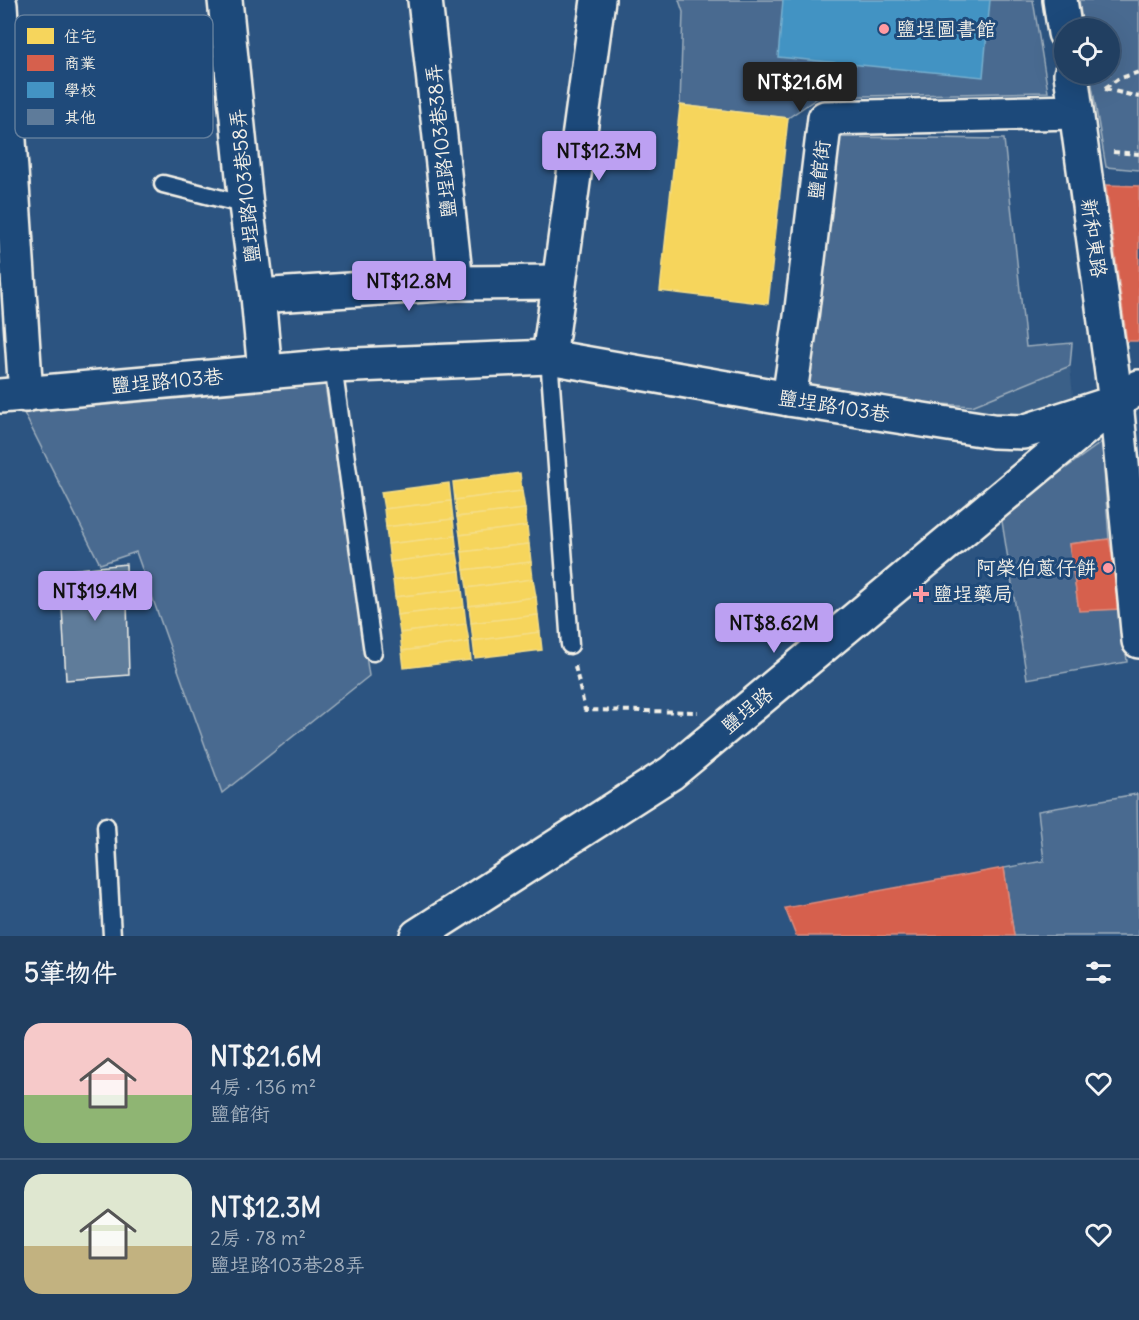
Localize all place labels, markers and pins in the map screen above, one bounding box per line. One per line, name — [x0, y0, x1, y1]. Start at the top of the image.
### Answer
place label: 鹽埕圖書館 — [896, 16, 996, 41]
marker: 鹽埕圖書館 — [877, 22, 891, 36]
pin: NT$21.6M — [738, 62, 862, 113]
pin: NT$12.3M — [537, 131, 661, 182]
pin: NT$12.8M — [347, 261, 471, 312]
place label: 阿榮伯蔥仔餅 — [976, 555, 1096, 580]
marker: 阿榮伯蔥仔餅 — [1101, 561, 1115, 575]
pin: NT$19.4M — [33, 571, 157, 622]
place label: 鹽埕藥局 — [933, 581, 1013, 606]
marker: 鹽埕藥局 — [914, 587, 928, 601]
pin: NT$8.62M — [712, 603, 836, 654]

